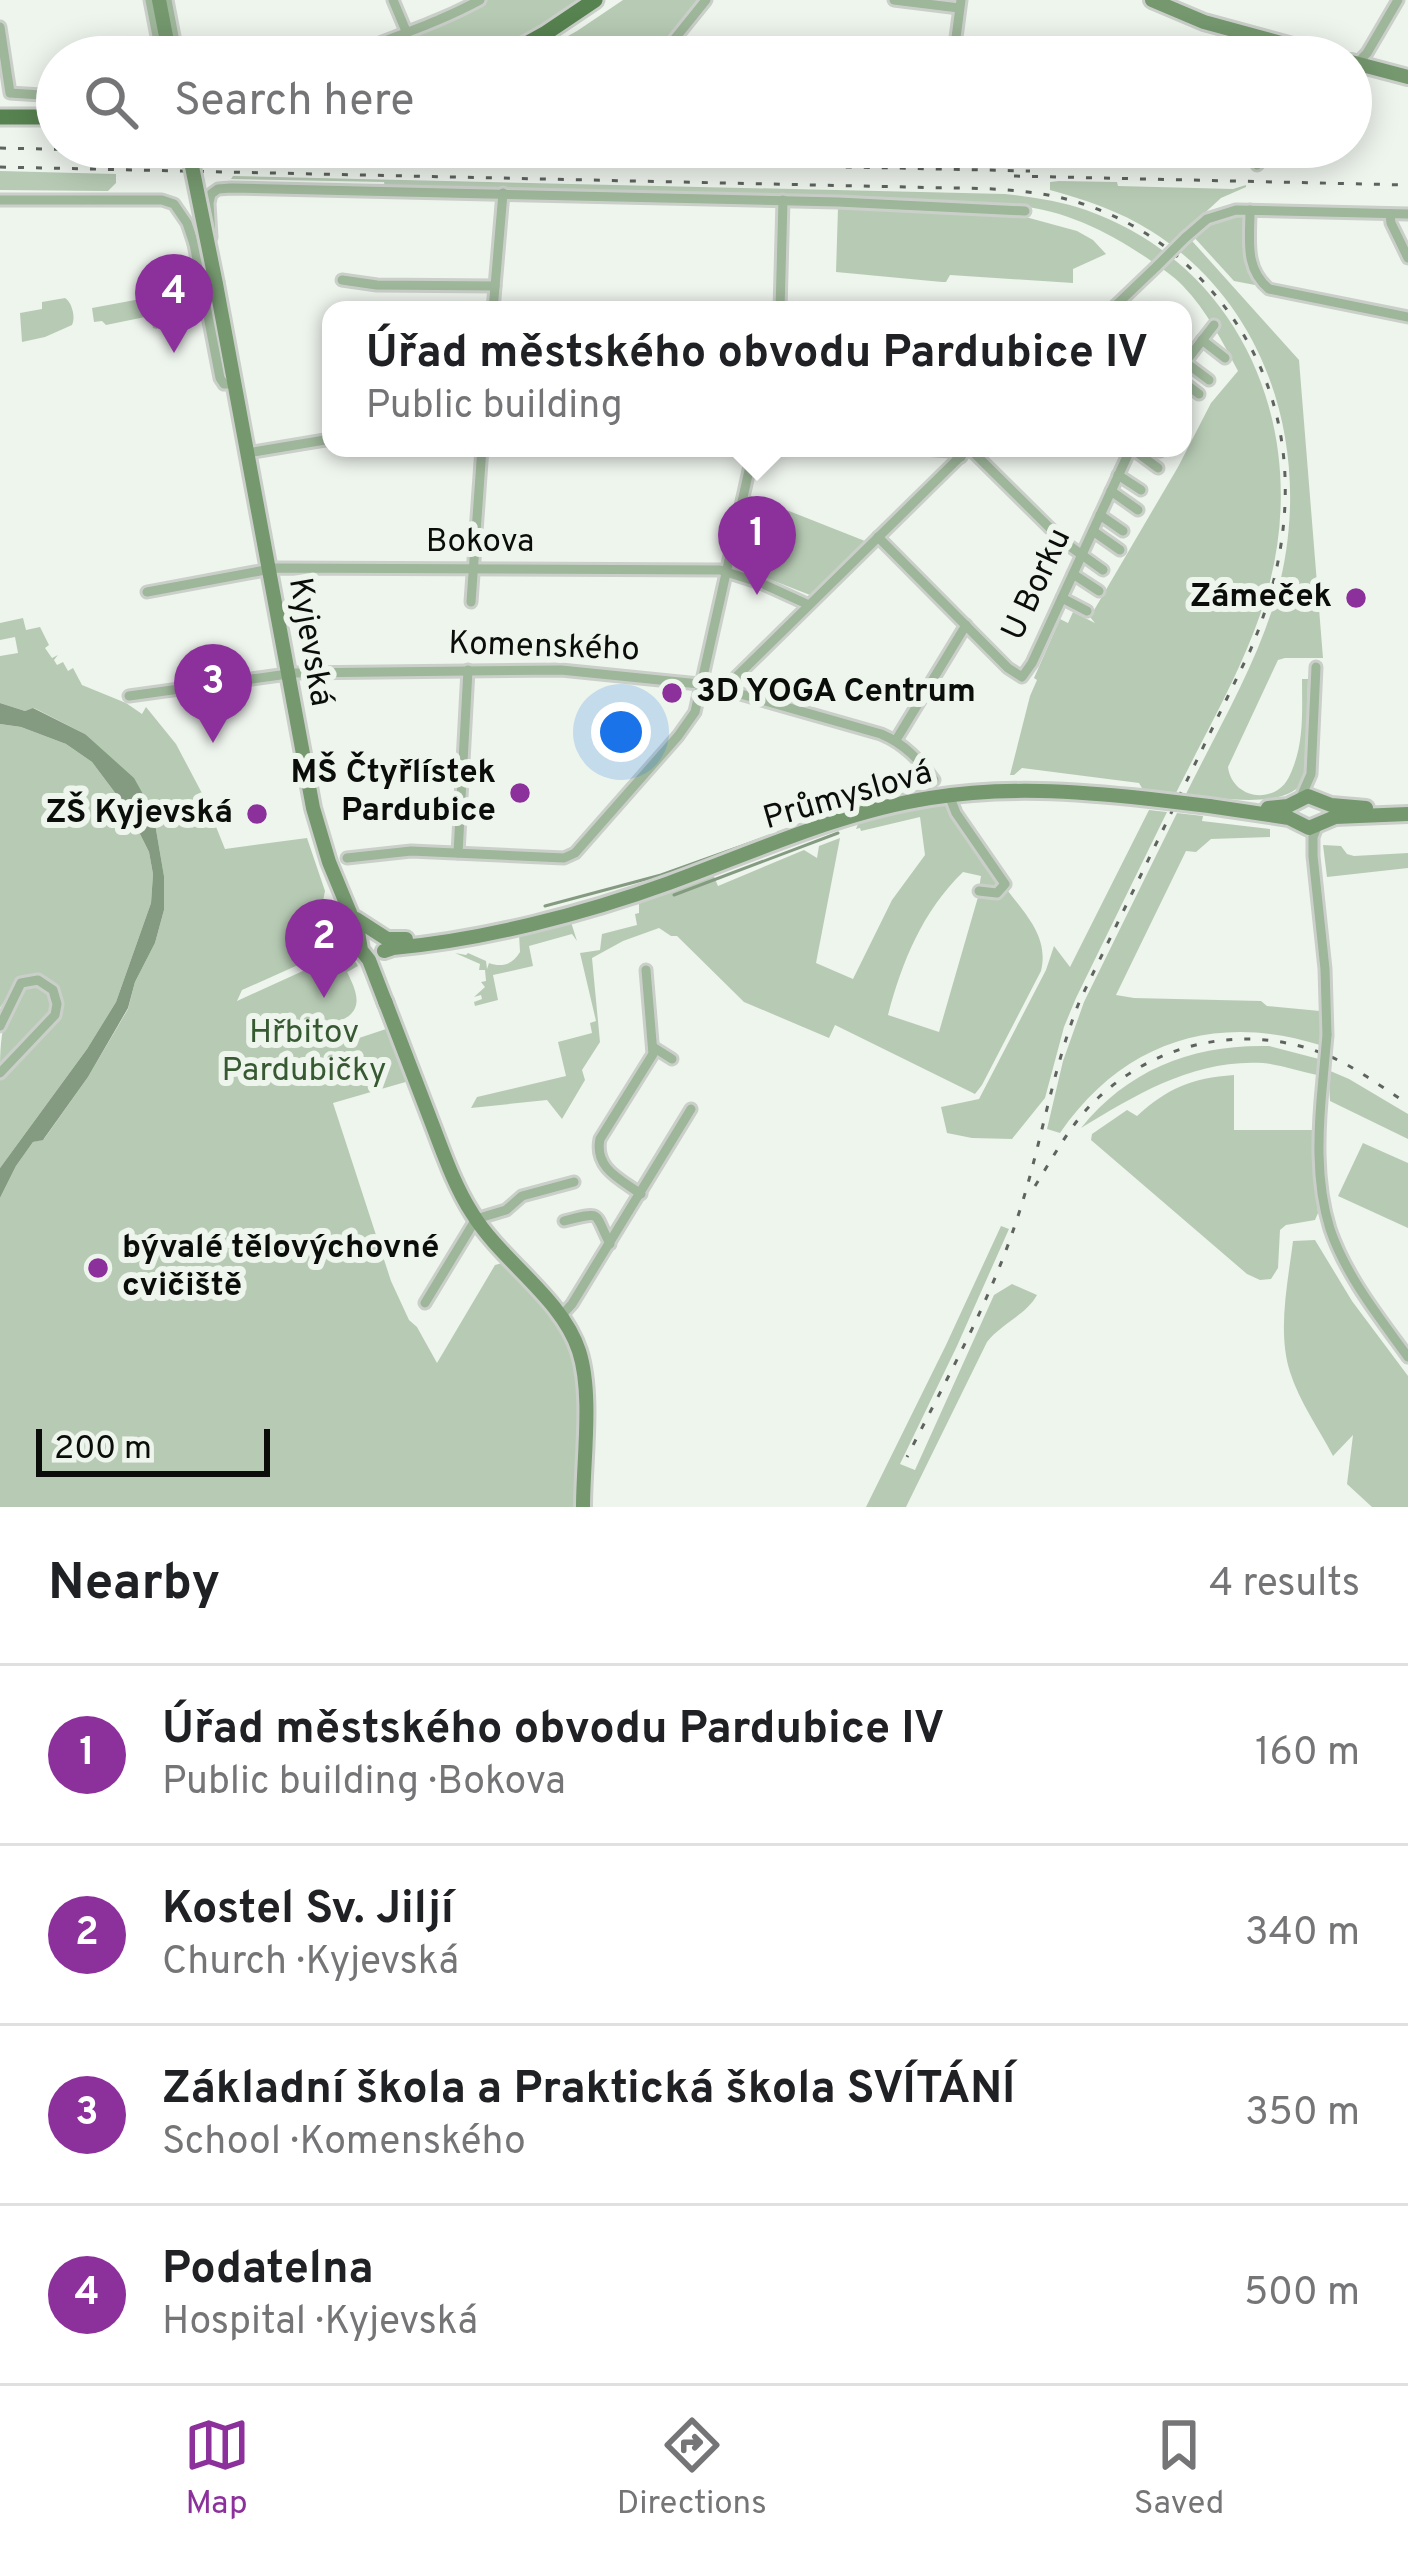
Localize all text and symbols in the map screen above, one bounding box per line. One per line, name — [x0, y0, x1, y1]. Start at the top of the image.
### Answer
search box — [36, 36, 1372, 168]
icon: search — [78, 69, 144, 135]
text: Search here — [174, 74, 414, 131]
pin: 4 — [135, 254, 213, 353]
popup — [322, 301, 1192, 457]
text: Úřad městského obvodu Pardubice IV — [366, 326, 1148, 383]
text: Public building — [366, 383, 623, 432]
pin: 1 — [718, 496, 796, 595]
street label: Bokova — [426, 522, 534, 564]
street label: U Borku — [994, 522, 1082, 648]
street label: Kyjevská — [277, 574, 341, 710]
place label: Zámeček — [1190, 577, 1332, 619]
marker: Zámeček — [1343, 585, 1369, 611]
street label: Komenského — [448, 624, 640, 672]
pin: 3 — [174, 644, 252, 743]
place label: 3D YOGA Centrum — [696, 672, 976, 714]
marker: 3D YOGA Centrum — [659, 680, 685, 706]
your location — [591, 702, 651, 762]
place label: MŠ Čtyřlístek Pardubice — [291, 751, 496, 833]
street label: Průmyslová — [759, 753, 937, 841]
marker: MŠ Čtyřlístek Pardubice — [507, 780, 533, 806]
place label: ZŠ Kyjevská — [45, 791, 233, 835]
marker: ZŠ Kyjevská — [244, 801, 270, 827]
pin: 2 — [285, 899, 363, 998]
park label: Hřbitov Pardubičky — [222, 1013, 386, 1093]
place label: bývalé tělovýchovné cvičiště — [122, 1228, 439, 1308]
marker: bývalé tělovýchovné cvičiště — [85, 1255, 111, 1281]
scale bar — [36, 1423, 270, 1476]
text: 200 m — [54, 1429, 152, 1471]
text: Nearby — [48, 1553, 220, 1618]
text: 4 results — [1209, 1561, 1360, 1610]
text: Úřad městského obvodu Pardubice IV — [162, 1702, 944, 1759]
text: 1 — [79, 1730, 95, 1779]
text: 160 m — [1255, 1730, 1360, 1779]
text: Public building · Bokova — [162, 1759, 566, 1808]
text: Kostel Sv. Jiljí — [162, 1882, 454, 1939]
text: 2 — [75, 1910, 99, 1959]
text: 340 m — [1245, 1910, 1360, 1959]
text: Church · Kyjevská — [162, 1939, 459, 1988]
text: Základní škola a Praktická škola SVÍTÁNÍ — [162, 2062, 1015, 2119]
text: 3 — [75, 2090, 99, 2139]
text: 350 m — [1245, 2090, 1360, 2139]
text: School · Komenského — [162, 2119, 526, 2168]
text: Podatelna — [162, 2242, 374, 2299]
text: 4 — [74, 2270, 100, 2319]
text: 500 m — [1244, 2270, 1360, 2319]
text: Hospital · Kyjevská — [162, 2299, 478, 2348]
tab: Map — [184, 2412, 250, 2526]
tab: Directions — [617, 2412, 767, 2526]
tab: Saved — [1134, 2412, 1224, 2526]

